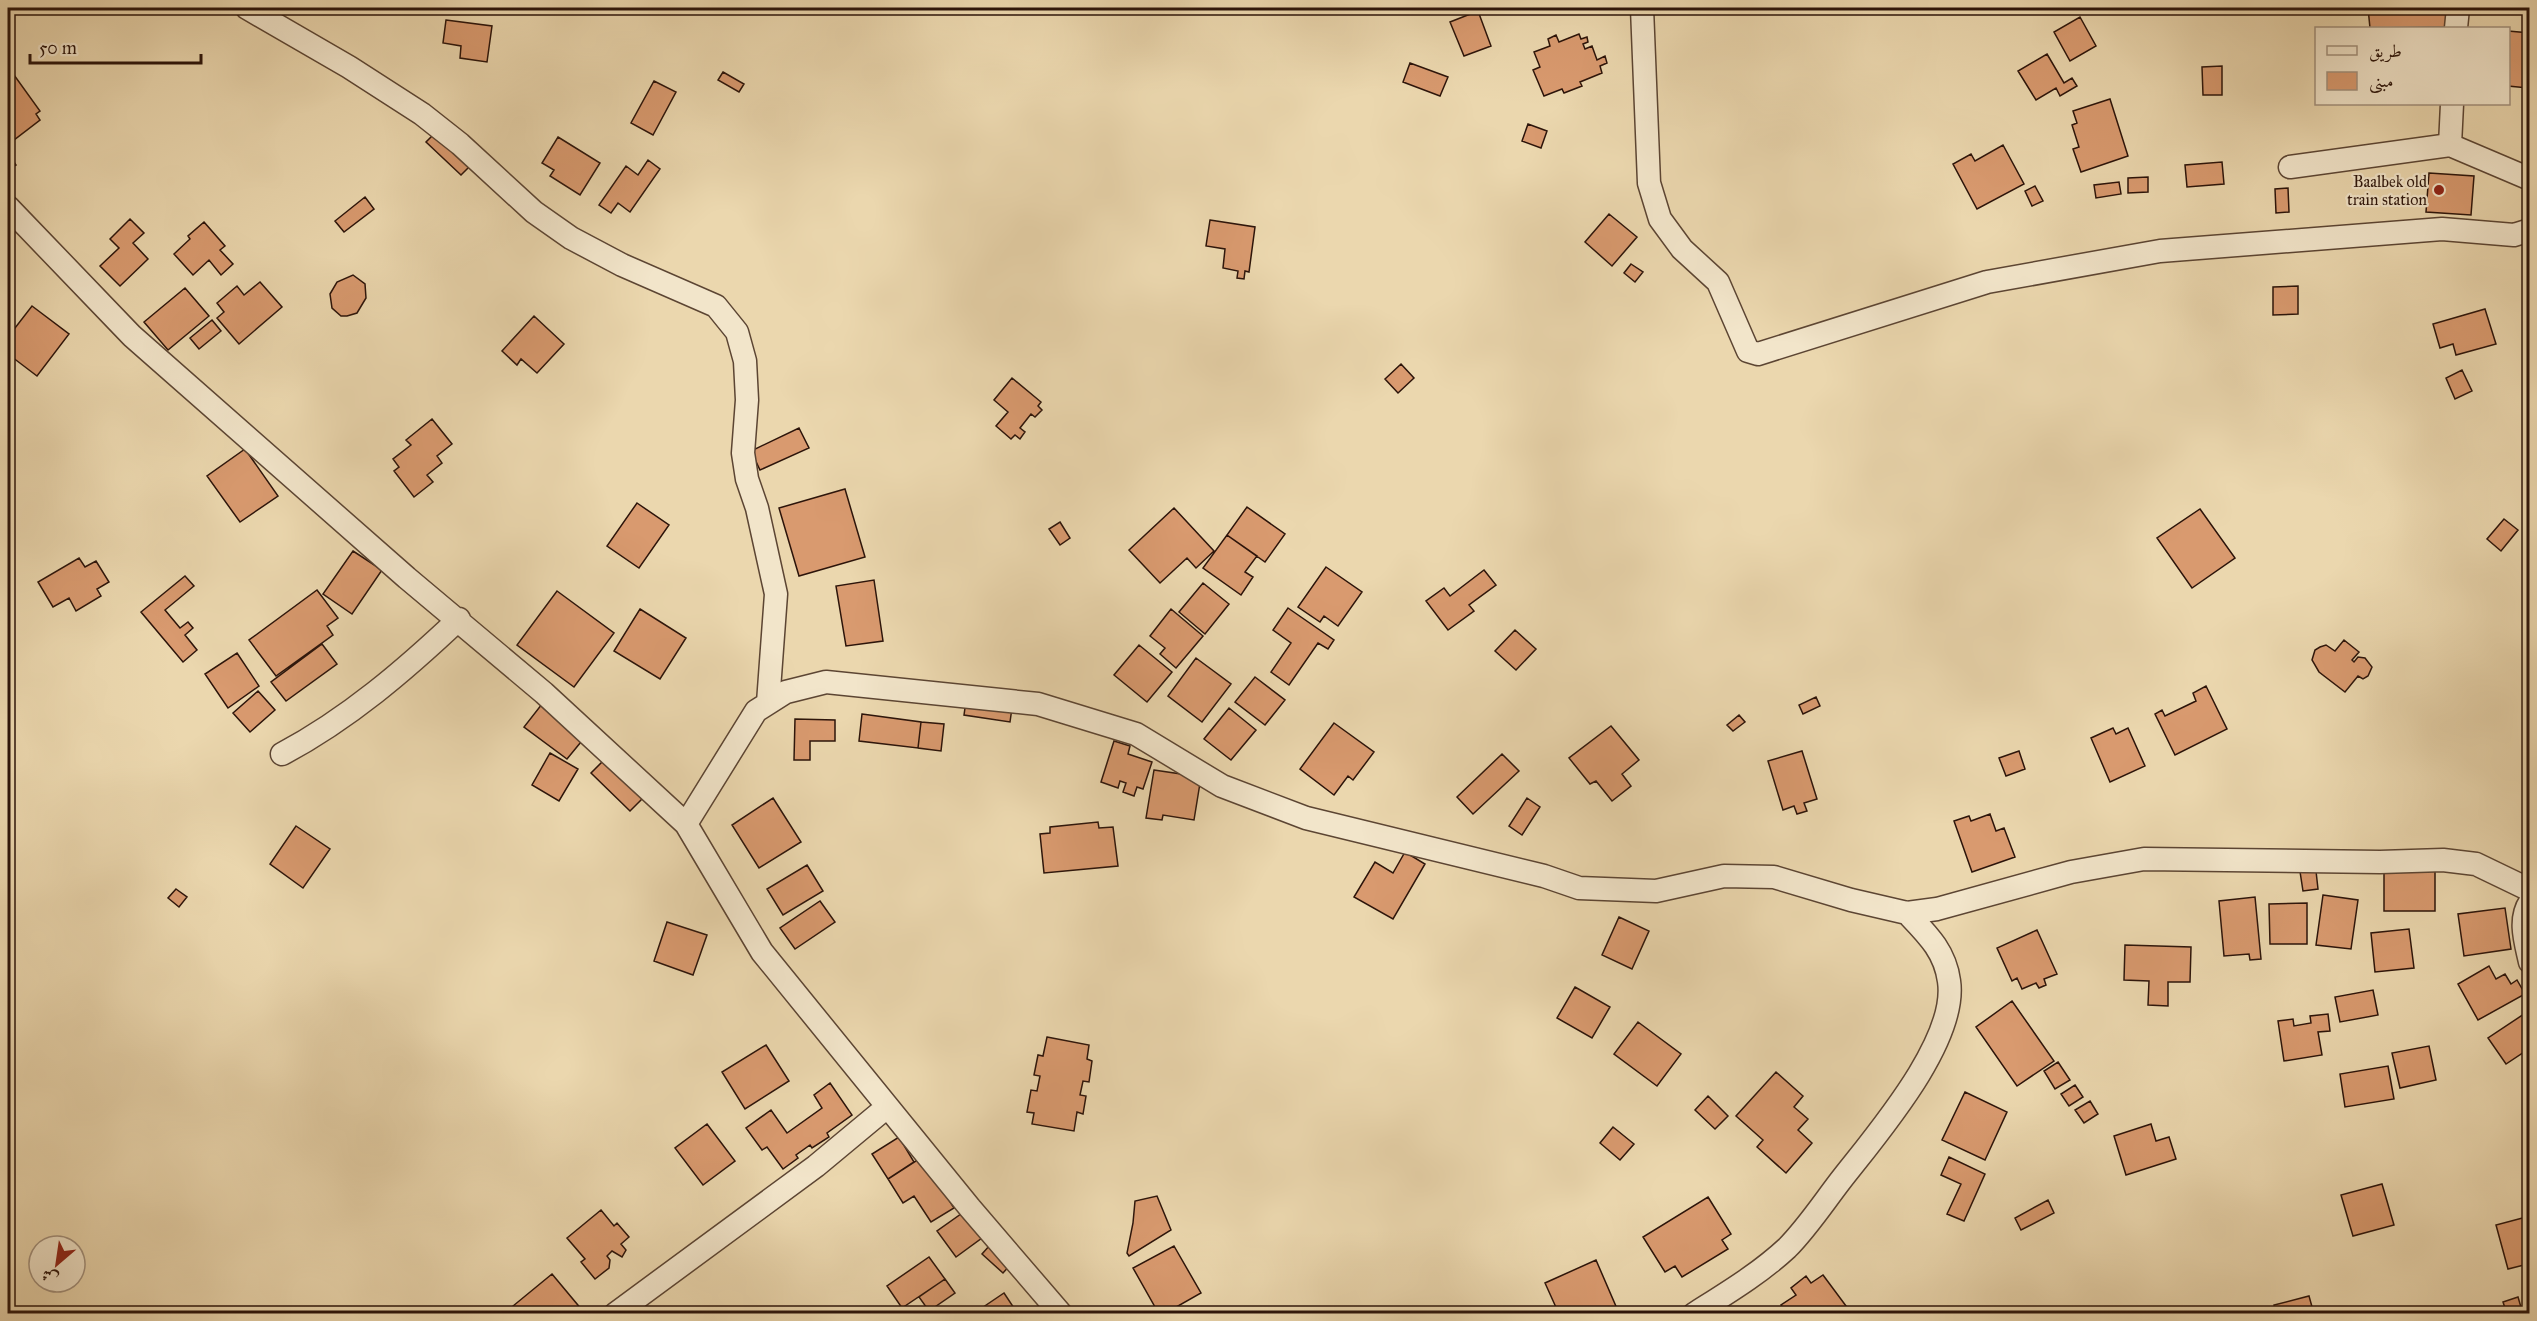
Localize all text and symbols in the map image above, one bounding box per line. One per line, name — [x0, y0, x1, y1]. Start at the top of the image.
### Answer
scale bar — [30, 27, 201, 65]
legend — [2315, 27, 2510, 105]
text: 50 m — [39, 37, 77, 59]
text: طريق — [2369, 40, 2402, 63]
text: مبنى — [2369, 70, 2394, 94]
place label: Baalbek old train station — [2347, 172, 2427, 209]
marker: Baalbek old train station — [2432, 183, 2446, 197]
north arrow — [27, 1234, 87, 1294]
text: ش — [38, 1265, 62, 1289]

